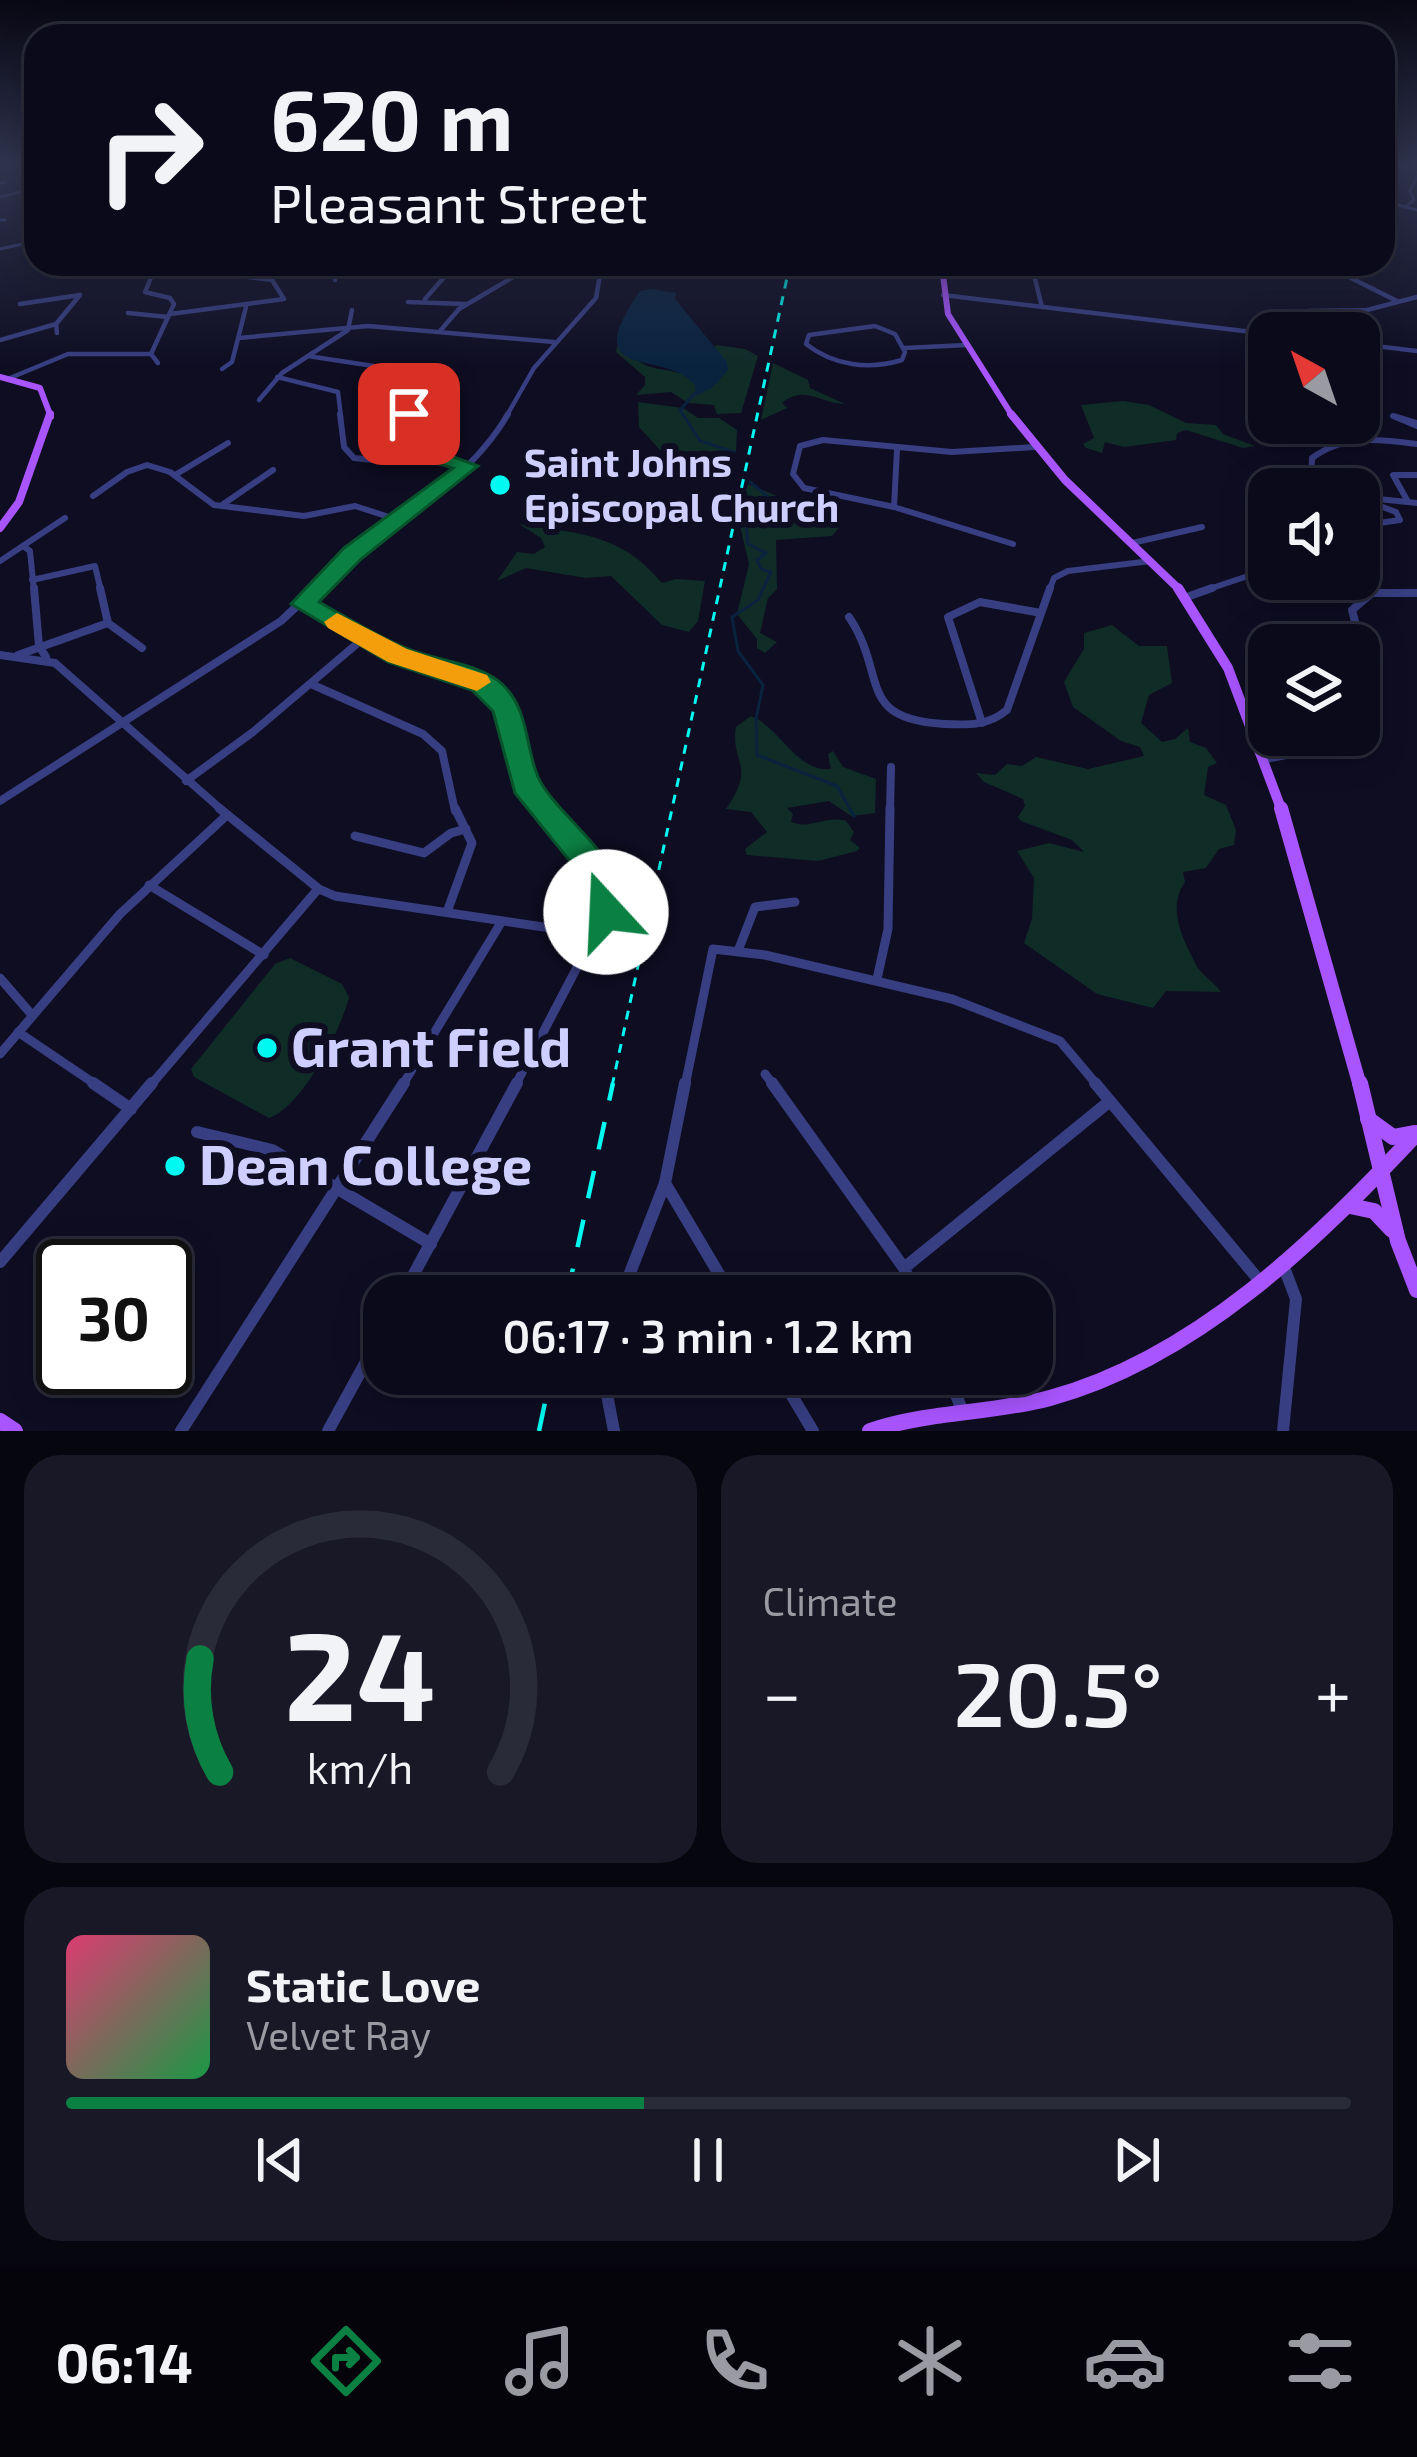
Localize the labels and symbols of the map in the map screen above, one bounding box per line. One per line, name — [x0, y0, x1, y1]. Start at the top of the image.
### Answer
north arrow — [1248, 312, 1380, 444]
pin — [358, 363, 460, 465]
place label: Saint Johns Episcopal Church — [524, 438, 839, 530]
marker: Saint Johns Episcopal Church — [487, 472, 513, 498]
position arrow — [543, 849, 669, 975]
place label: Grant Field — [291, 1013, 571, 1078]
marker: Grant Field — [254, 1035, 280, 1061]
place label: Dean College — [199, 1131, 532, 1196]
marker: Dean College — [162, 1153, 188, 1179]
speed limit sign: 30 — [36, 1239, 192, 1395]

